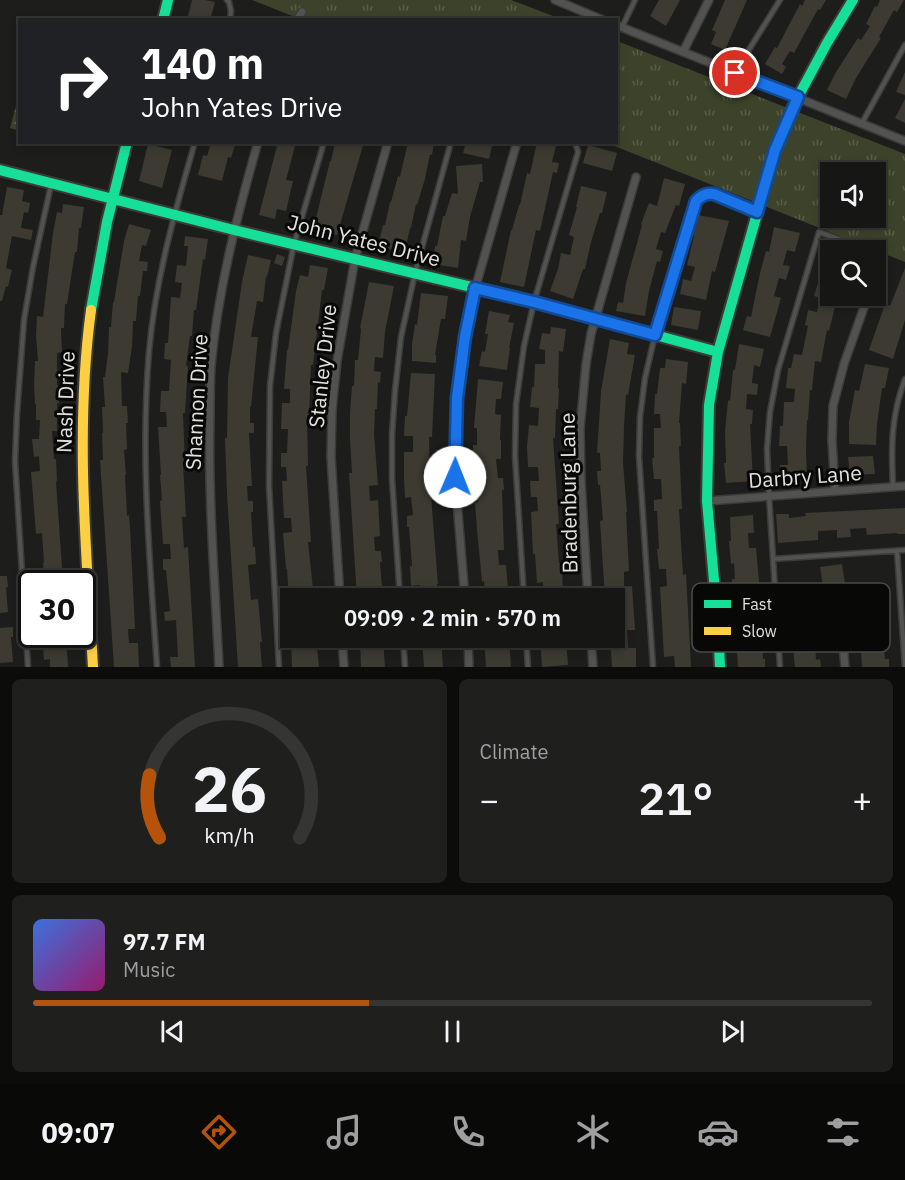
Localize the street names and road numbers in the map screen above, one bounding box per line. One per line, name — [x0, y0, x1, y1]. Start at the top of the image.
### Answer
street label: John Yates Drive — [285, 207, 444, 273]
street label: Stanley Drive — [302, 303, 342, 429]
street label: Shannon Drive — [178, 333, 214, 471]
street label: Nash Drive — [49, 351, 81, 453]
street label: Bradenburg Lane — [553, 412, 583, 574]
street label: Darbry Lane — [747, 458, 863, 494]

